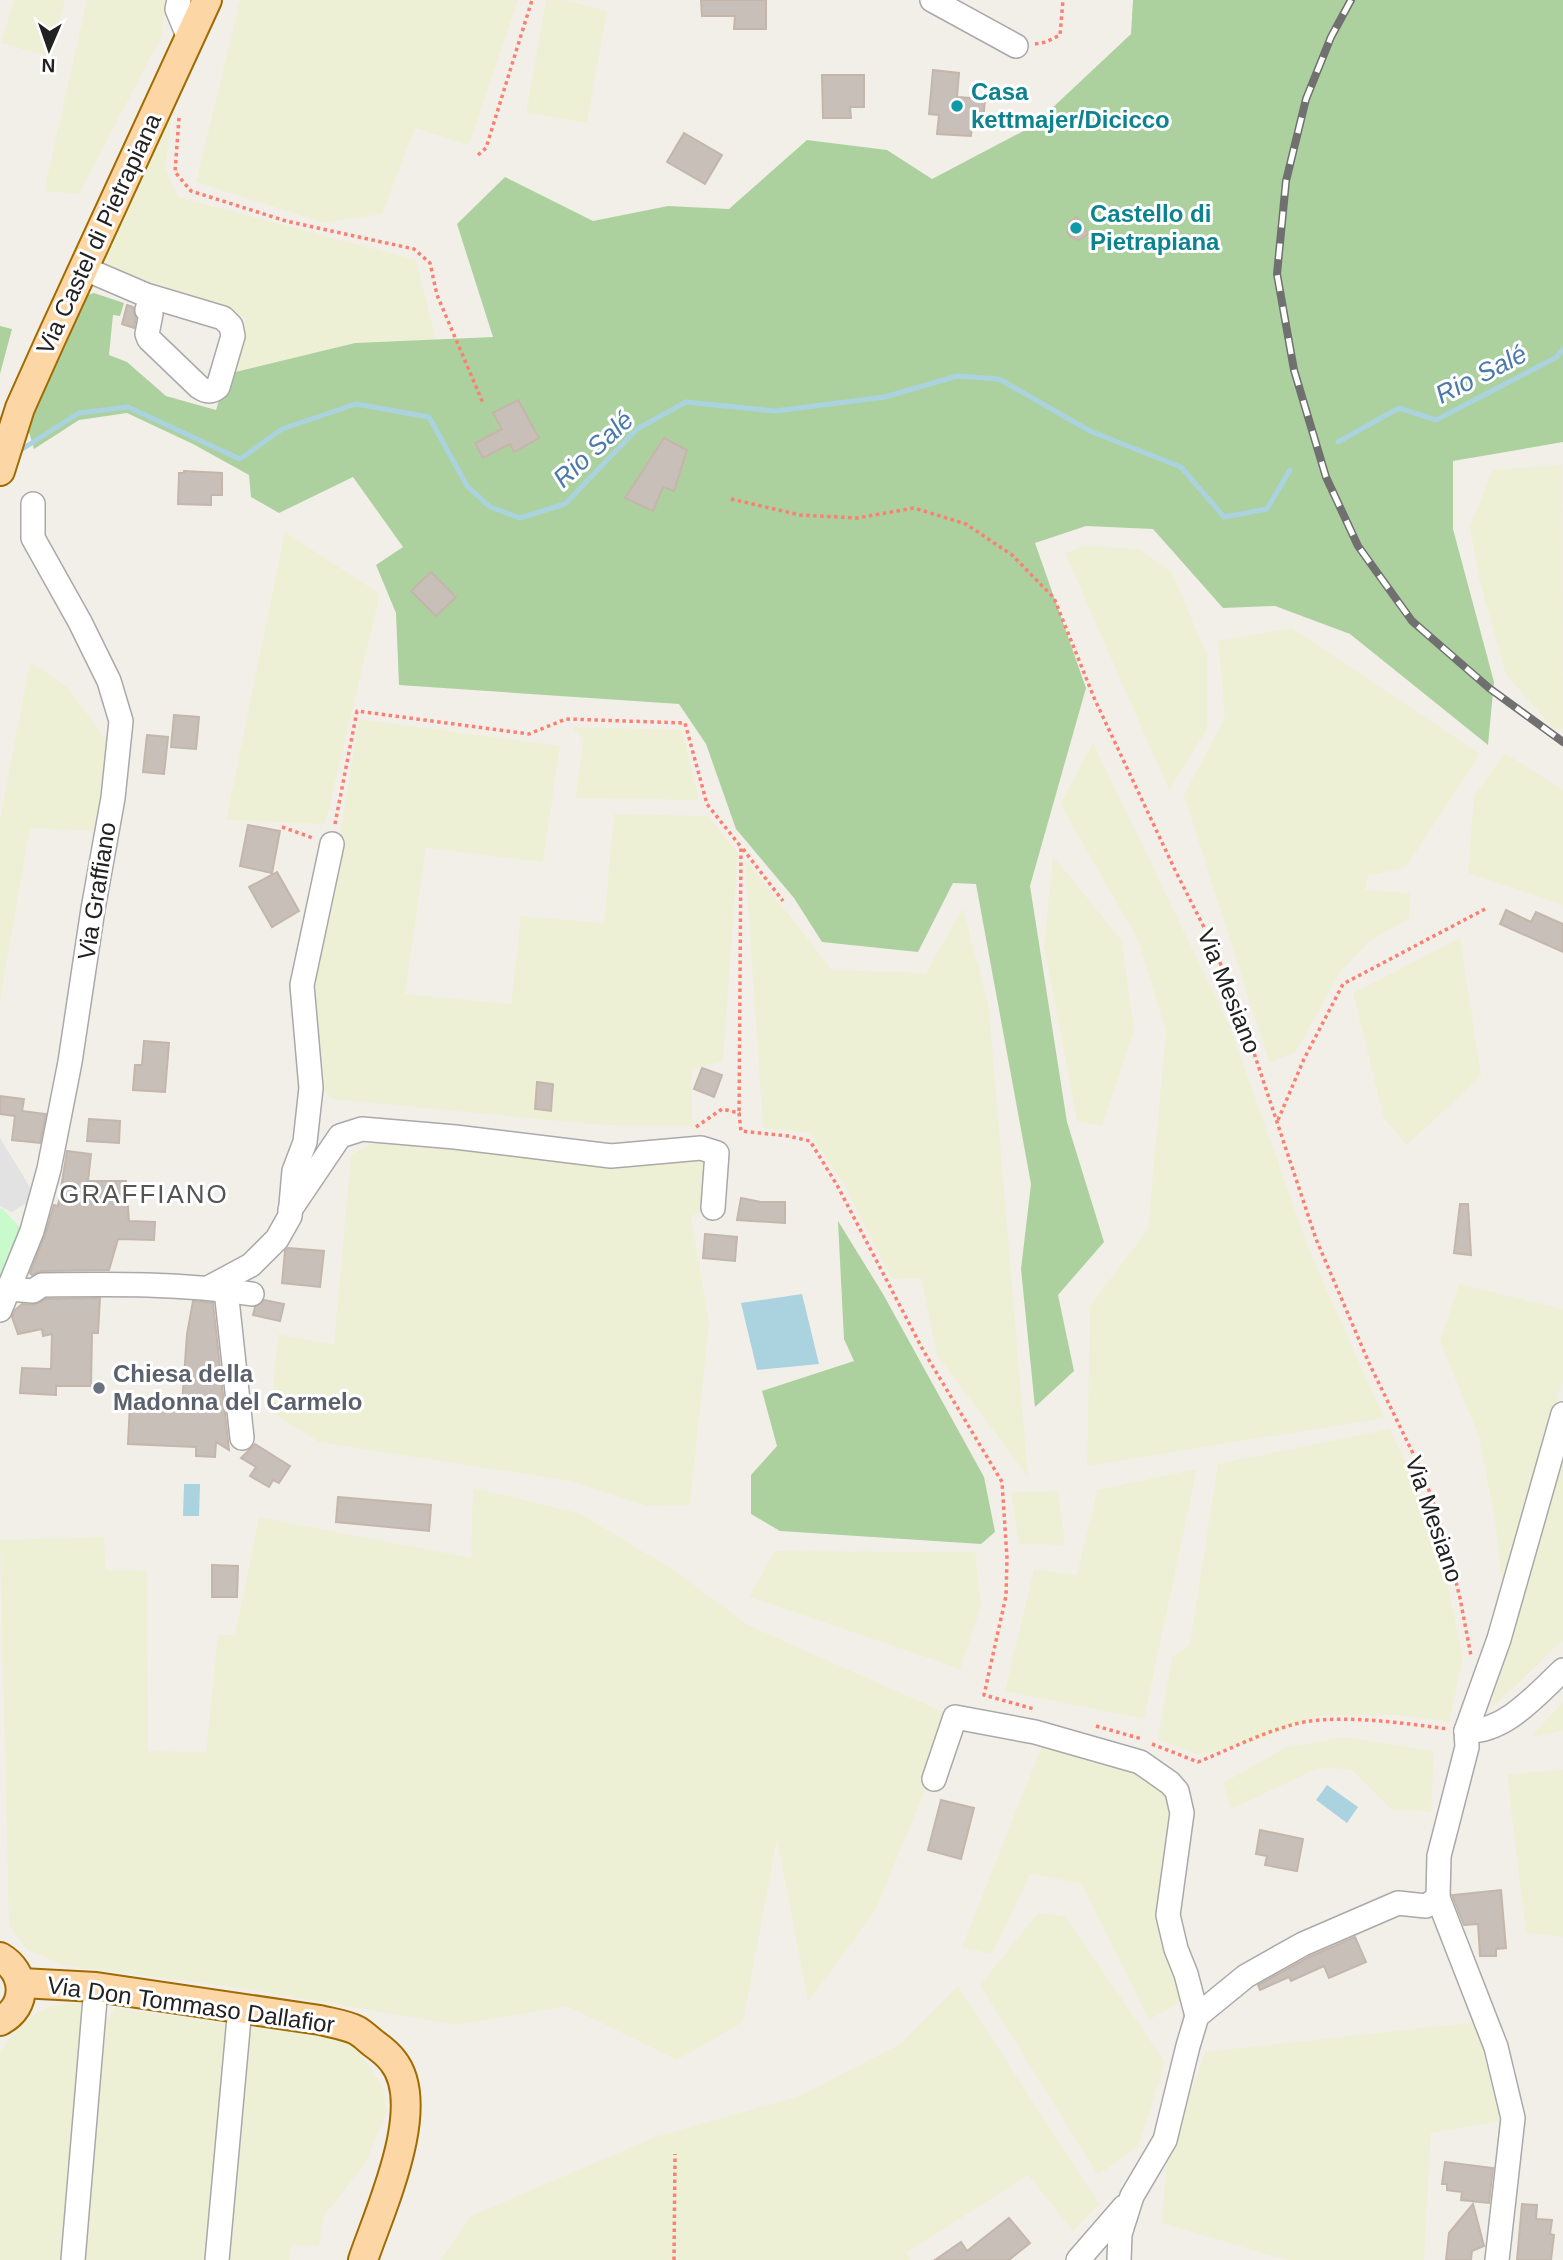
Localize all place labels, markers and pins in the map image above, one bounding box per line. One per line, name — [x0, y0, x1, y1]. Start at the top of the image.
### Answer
place label: Casa kettmajer/Dicicco — [971, 78, 1170, 133]
marker: Casa kettmajer/Dicicco — [949, 98, 965, 114]
place label: Castello di Pietrapiana — [1090, 200, 1220, 255]
marker: Castello di Pietrapiana — [1068, 220, 1084, 236]
place label: Chiesa della Madonna del Carmelo — [113, 1360, 362, 1415]
marker: Chiesa della Madonna del Carmelo — [91, 1380, 107, 1396]

